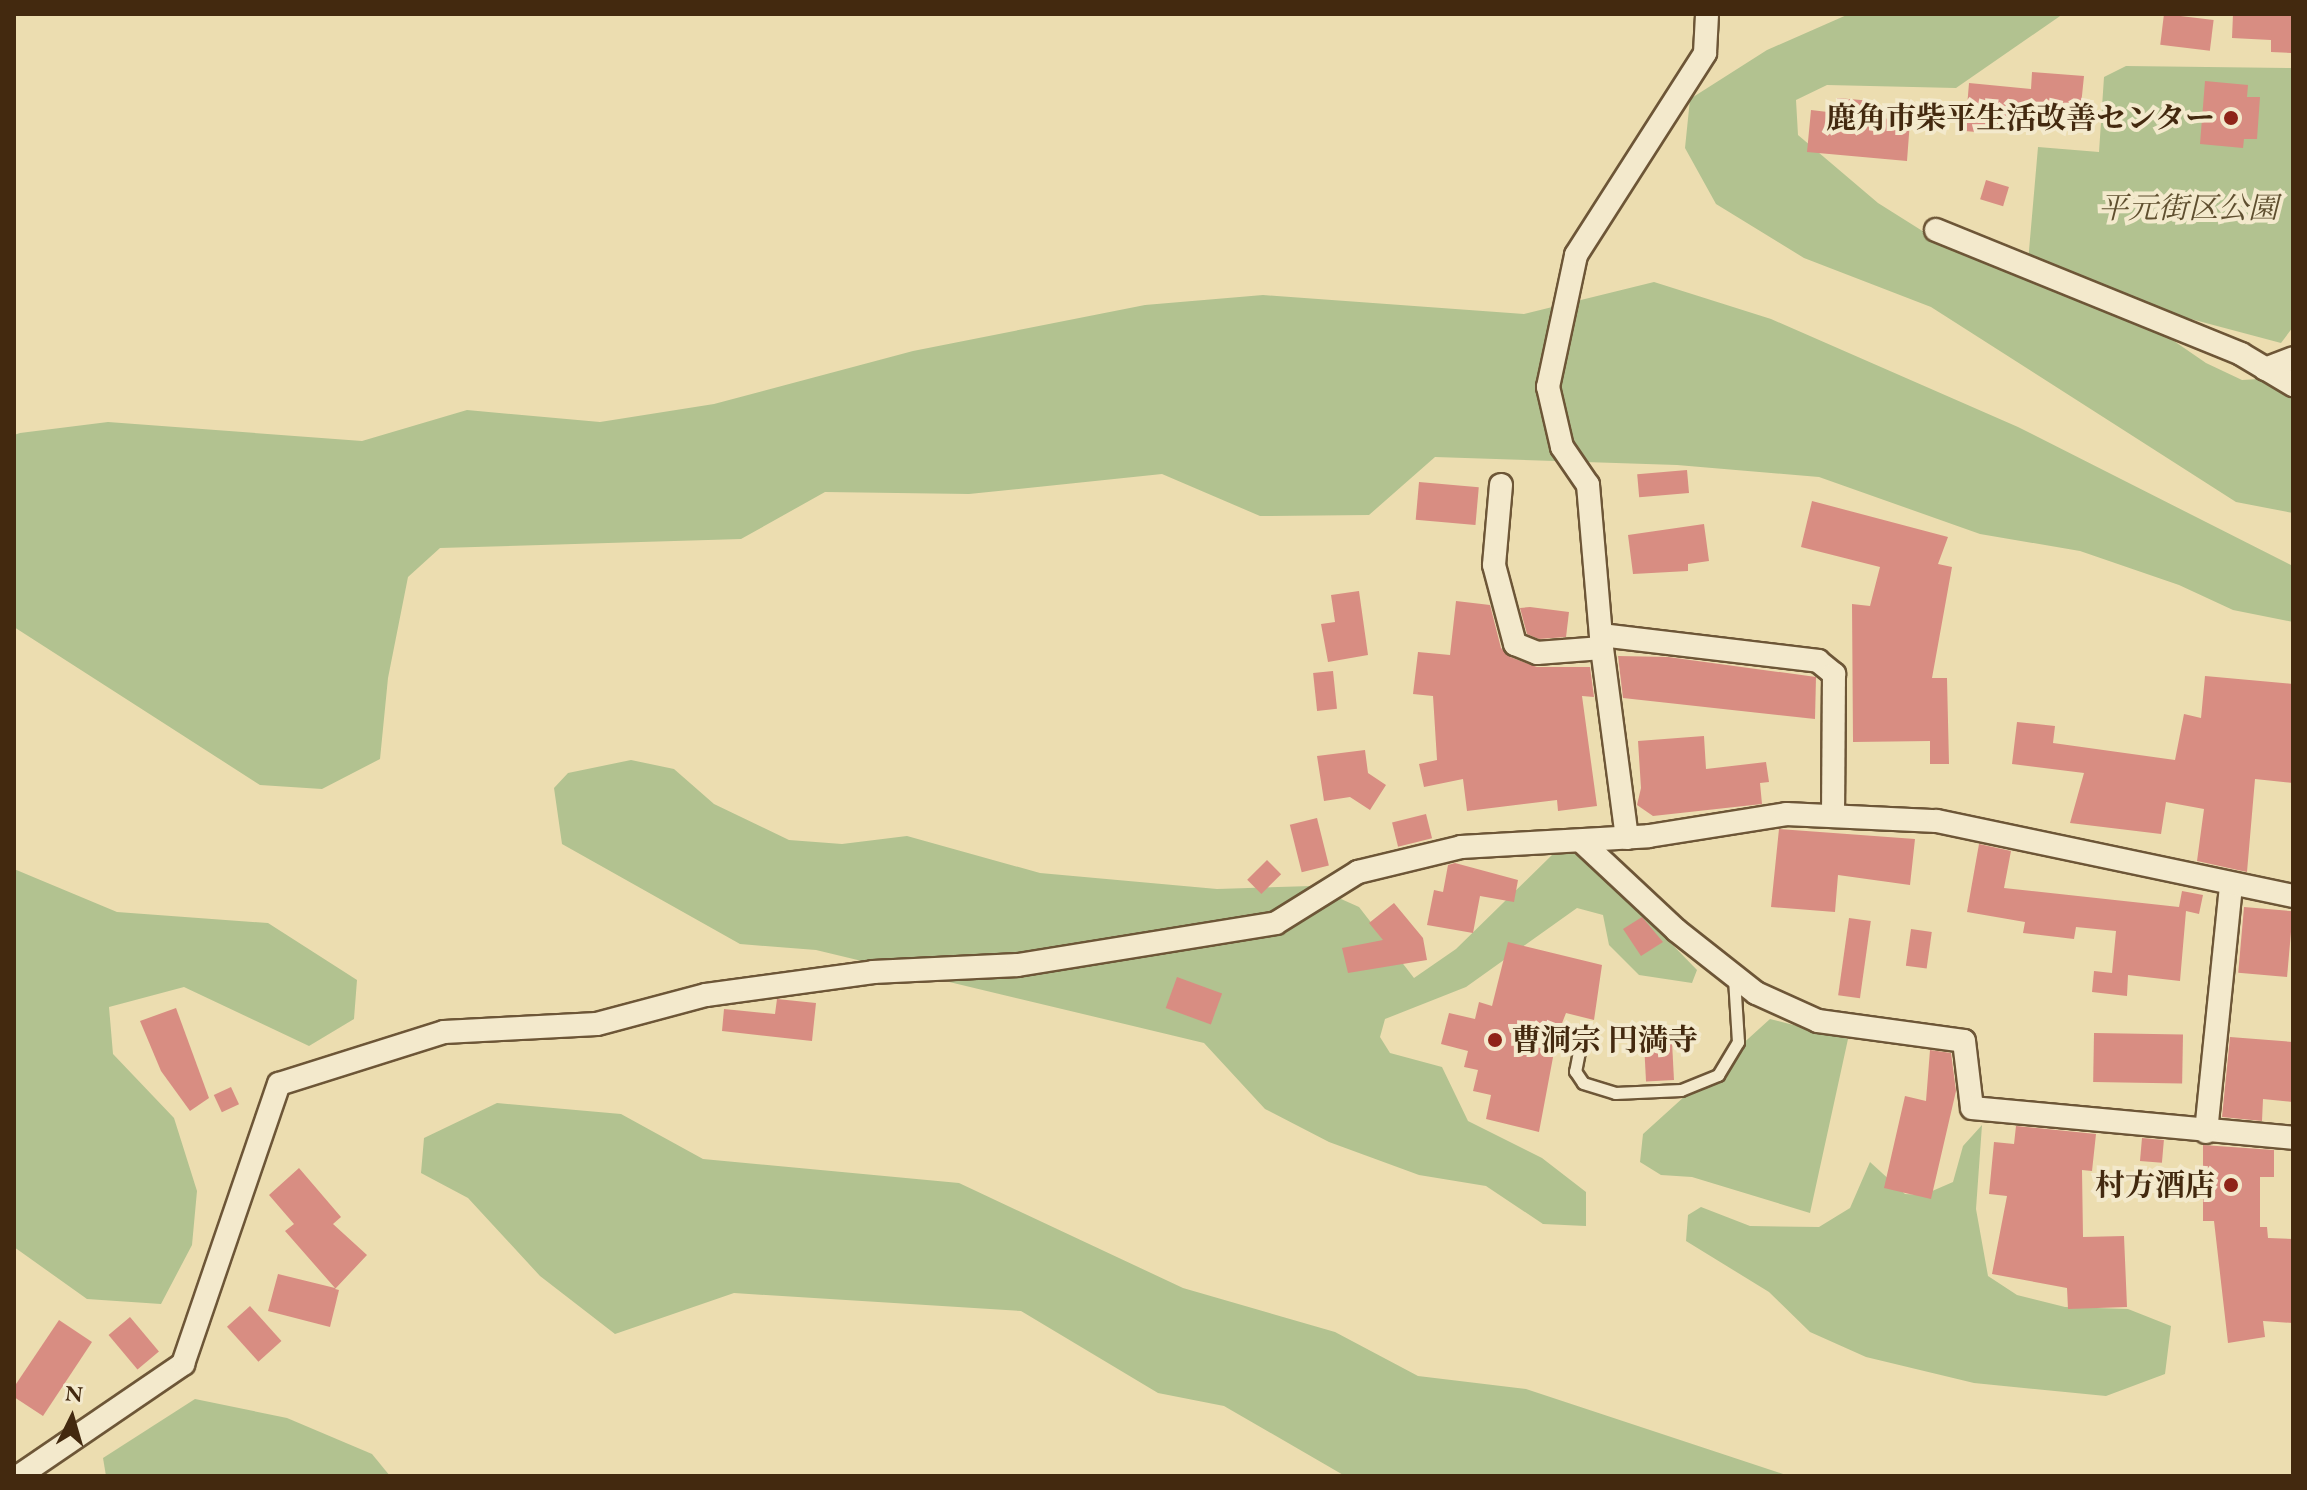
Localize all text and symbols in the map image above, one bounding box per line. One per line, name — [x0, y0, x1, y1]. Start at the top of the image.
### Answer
place label: 鹿角市柴平生活改善センター — [1825, 100, 2215, 136]
marker: 鹿角市柴平生活改善センター — [2222, 109, 2240, 127]
park label: 平元街区公園 — [2098, 190, 2278, 226]
place label: 曹洞宗 円満寺 — [1511, 1022, 1698, 1058]
marker: 曹洞宗 円満寺 — [1486, 1031, 1504, 1049]
place label: 村方酒店 — [2095, 1167, 2215, 1203]
marker: 村方酒店 — [2222, 1176, 2240, 1194]
north arrow — [32, 1378, 112, 1458]
text: N — [64, 1378, 84, 1409]

